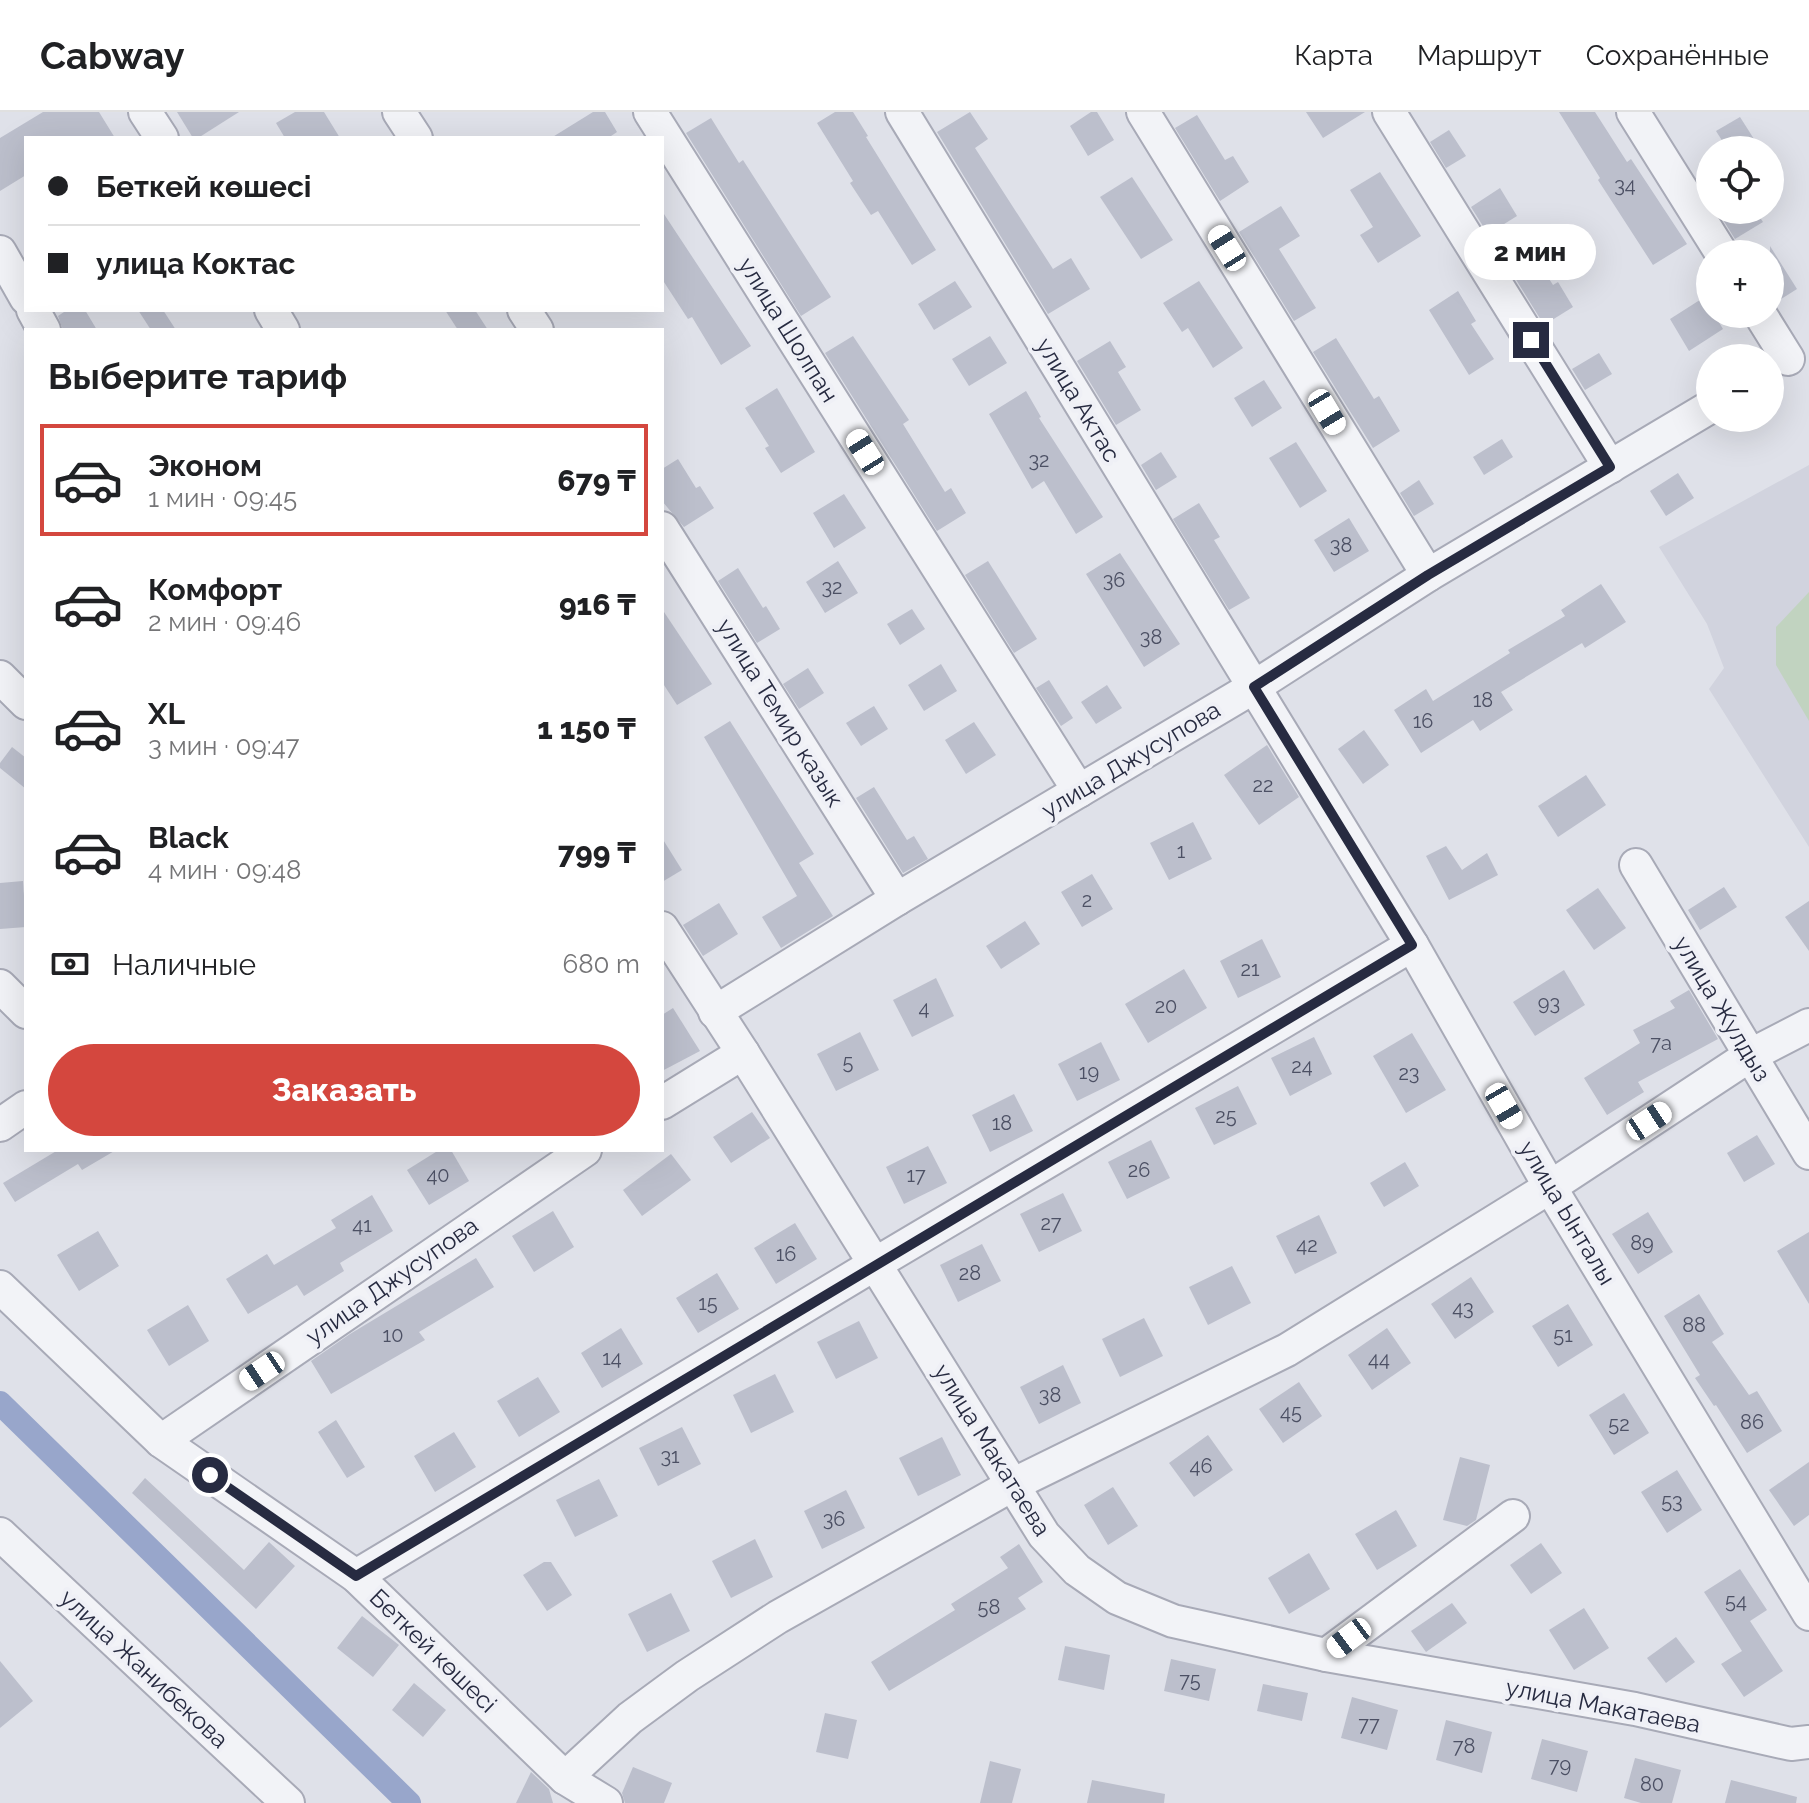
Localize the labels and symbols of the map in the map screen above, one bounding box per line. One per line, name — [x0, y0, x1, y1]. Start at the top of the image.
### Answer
house number: 34 — [1614, 173, 1636, 197]
car — [1204, 221, 1250, 275]
callout: 2 мин — [1465, 224, 1597, 280]
street label: улица Шолпан — [732, 252, 845, 408]
route end — [1513, 322, 1549, 358]
street label: улица Актас — [1030, 332, 1127, 467]
car — [1304, 385, 1350, 439]
car — [842, 425, 888, 479]
house number: 32 — [1028, 448, 1050, 472]
house number: 38 — [1330, 533, 1352, 557]
house number: 36 — [1103, 568, 1125, 592]
house number: 32 — [821, 575, 843, 599]
street label: улица Темир казык — [711, 613, 850, 812]
house number: 38 — [1140, 625, 1162, 649]
house number: 18 — [1473, 688, 1493, 712]
street label: улица Джусупова — [1036, 695, 1225, 824]
house number: 16 — [1413, 709, 1433, 733]
house number: 22 — [1253, 773, 1273, 797]
house number: 1 — [1177, 839, 1186, 863]
house number: 2 — [1082, 888, 1092, 912]
street label: улица Жулдыз — [1668, 931, 1777, 1087]
house number: 21 — [1241, 957, 1260, 981]
house number: 93 — [1538, 991, 1560, 1015]
house number: 20 — [1155, 994, 1177, 1018]
house number: 4 — [919, 996, 930, 1020]
house number: 7а — [1650, 1031, 1672, 1055]
house number: 5 — [843, 1050, 854, 1074]
house number: 24 — [1291, 1054, 1313, 1078]
house number: 19 — [1079, 1060, 1099, 1084]
house number: 23 — [1398, 1061, 1420, 1085]
car — [1482, 1079, 1526, 1133]
car — [1622, 1098, 1676, 1144]
house number: 25 — [1215, 1104, 1237, 1128]
house number: 18 — [992, 1111, 1012, 1135]
street label: улица Ынталы — [1513, 1135, 1622, 1290]
house number: 26 — [1128, 1158, 1150, 1182]
house number: 40 — [426, 1163, 450, 1187]
house number: 17 — [906, 1163, 926, 1187]
street label: улица Джусупова — [300, 1210, 483, 1351]
house number: 27 — [1040, 1211, 1062, 1235]
house number: 41 — [352, 1213, 372, 1237]
house number: 89 — [1630, 1231, 1654, 1255]
house number: 42 — [1296, 1233, 1318, 1257]
house number: 16 — [776, 1242, 796, 1266]
house number: 28 — [959, 1261, 981, 1285]
house number: 15 — [698, 1291, 718, 1315]
house number: 43 — [1452, 1296, 1474, 1320]
house number: 88 — [1682, 1313, 1706, 1337]
house number: 10 — [383, 1323, 403, 1347]
house number: 51 — [1553, 1323, 1573, 1347]
house number: 14 — [602, 1346, 622, 1370]
house number: 44 — [1368, 1347, 1390, 1371]
car — [235, 1348, 289, 1394]
street label: улица Макатаева — [928, 1358, 1057, 1541]
house number: 38 — [1039, 1383, 1061, 1407]
house number: 45 — [1280, 1400, 1302, 1424]
house number: 86 — [1740, 1410, 1764, 1434]
house number: 52 — [1608, 1412, 1630, 1436]
house number: 31 — [660, 1444, 680, 1468]
house number: 46 — [1190, 1454, 1212, 1478]
route start — [192, 1457, 228, 1493]
house number: 53 — [1661, 1489, 1683, 1513]
house number: 36 — [823, 1507, 845, 1531]
street label: улица Жанибекова — [54, 1583, 235, 1754]
street label: Беткей көшесі — [364, 1583, 503, 1718]
house number: 54 — [1725, 1589, 1747, 1613]
house number: 58 — [978, 1595, 1000, 1619]
car — [1323, 1614, 1375, 1662]
house number: 75 — [1179, 1668, 1201, 1692]
street label: улица Макатаева — [1503, 1672, 1703, 1739]
house number: 77 — [1358, 1712, 1380, 1736]
house number: 78 — [1453, 1734, 1475, 1758]
house number: 79 — [1549, 1753, 1571, 1777]
house number: 80 — [1640, 1772, 1664, 1796]

